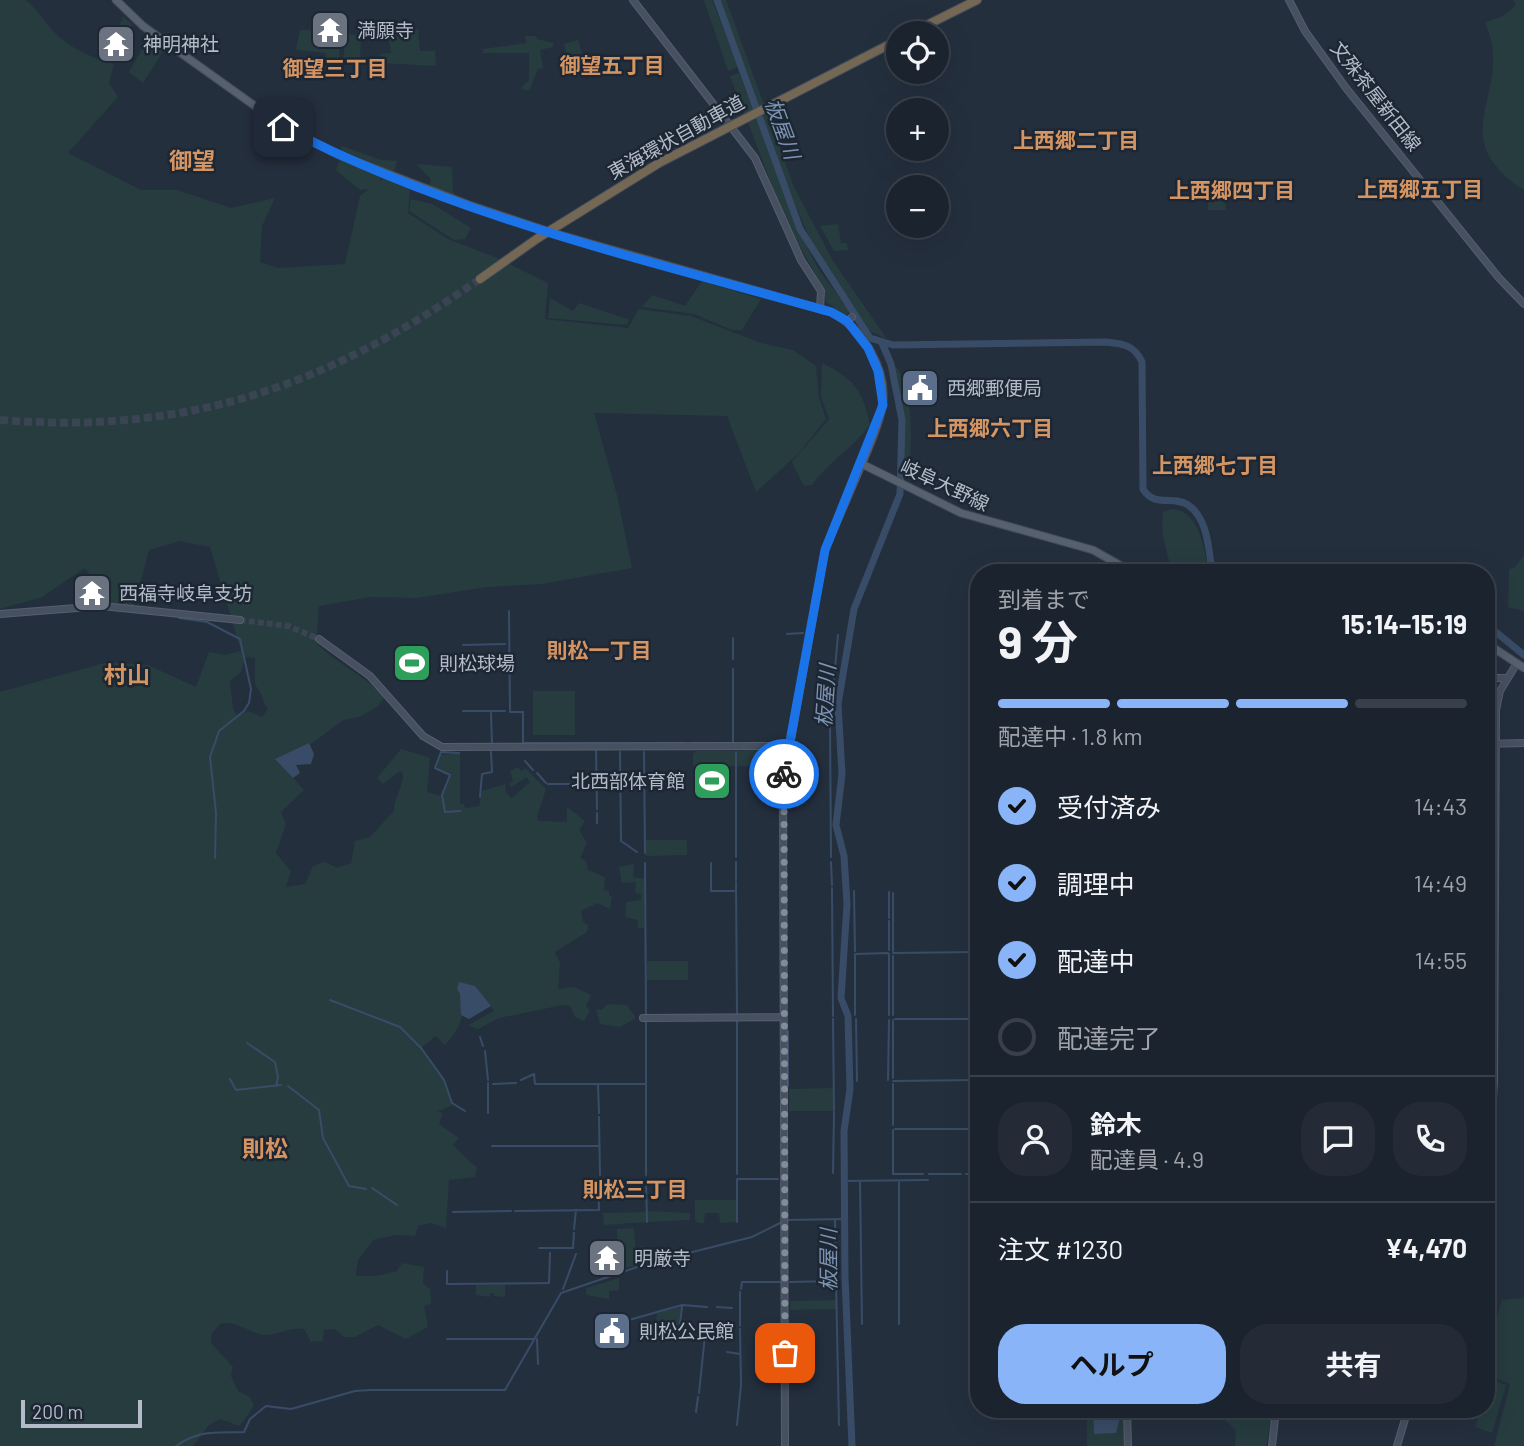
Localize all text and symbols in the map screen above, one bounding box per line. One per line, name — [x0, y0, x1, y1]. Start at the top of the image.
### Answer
temple icon: 満願寺 — [309, 9, 351, 51]
place label: 満願寺 — [357, 18, 414, 41]
map controls — [886, 21, 949, 238]
button: locate — [886, 21, 949, 84]
temple icon: 神明神社 — [95, 23, 137, 65]
place label: 神明神社 — [143, 32, 219, 55]
street label: 文殊茶屋新田線 — [1326, 36, 1426, 155]
district label: 御望五丁目 — [560, 52, 665, 77]
district label: 御望三丁目 — [283, 55, 388, 80]
street label: 東海環状自動車道 — [604, 90, 748, 183]
water label: 板屋川 — [761, 95, 807, 164]
pin — [253, 97, 313, 157]
button: + — [886, 98, 949, 161]
icon: home — [264, 108, 302, 146]
district label: 上西郷二丁目 — [1013, 127, 1139, 152]
district label: 御望 — [169, 146, 215, 174]
button: − — [886, 175, 949, 238]
district label: 上西郷五丁目 — [1357, 176, 1483, 201]
district label: 上西郷四丁目 — [1169, 177, 1295, 202]
public building icon: 西郷郵便局 — [899, 367, 941, 409]
place label: 西郷郵便局 — [947, 376, 1042, 399]
district label: 上西郷六丁目 — [927, 415, 1053, 440]
district label: 上西郷七丁目 — [1152, 452, 1278, 477]
street label: 岐阜大野線 — [897, 454, 993, 515]
temple icon: 西福寺岐阜支坊 — [71, 572, 113, 614]
place label: 西福寺岐阜支坊 — [119, 581, 252, 604]
text: 到着まで — [998, 585, 1090, 613]
text: 15:14–15:19 — [1341, 608, 1467, 639]
text: 9 分 — [998, 613, 1078, 668]
district label: 則松一丁目 — [547, 637, 652, 662]
sports icon: 則松球場 — [391, 642, 433, 684]
place label: 則松球場 — [439, 651, 515, 674]
district label: 村山 — [104, 660, 150, 688]
water label: 板屋川 — [810, 662, 839, 728]
text: 配達中 · 1.8 km — [998, 722, 1143, 750]
courier — [749, 739, 819, 809]
icon: bike — [765, 755, 803, 793]
sports icon: 北西部体育館 — [691, 760, 733, 802]
place label: 北西部体育館 — [571, 769, 685, 792]
icon: check — [998, 787, 1036, 825]
text: 受付済み — [1057, 791, 1161, 822]
text: 14:43 — [1414, 792, 1467, 820]
icon: check — [998, 864, 1036, 902]
text: 調理中 — [1057, 868, 1135, 899]
text: 14:49 — [1414, 869, 1467, 897]
icon: check — [998, 941, 1036, 979]
text: 配達中 — [1057, 945, 1135, 976]
text: 14:55 — [1415, 946, 1467, 974]
text: 配達完了 — [1057, 1022, 1161, 1053]
button: person — [998, 1102, 1072, 1176]
button: chat — [1301, 1102, 1375, 1176]
button: phone — [1393, 1102, 1467, 1176]
text: 鈴木 — [1090, 1108, 1142, 1139]
district label: 則松 — [242, 1134, 288, 1162]
text: 配達員 · 4.9 — [1090, 1145, 1204, 1173]
district label: 則松三丁目 — [583, 1176, 688, 1201]
water label: 板屋川 — [815, 1227, 840, 1292]
text: ¥4,470 — [1385, 1232, 1467, 1263]
text: 注文 #1230 — [998, 1233, 1123, 1264]
temple icon: 明厳寺 — [586, 1237, 628, 1279]
place label: 明厳寺 — [634, 1246, 691, 1269]
public building icon: 則松公民館 — [591, 1310, 633, 1352]
place label: 則松公民館 — [639, 1319, 734, 1342]
pin — [755, 1323, 815, 1383]
button: ヘルプ — [998, 1324, 1226, 1404]
button: 共有 — [1240, 1324, 1467, 1404]
icon: bag — [766, 1334, 804, 1372]
scale bar — [21, 1397, 142, 1429]
text: 200 m — [32, 1400, 83, 1423]

